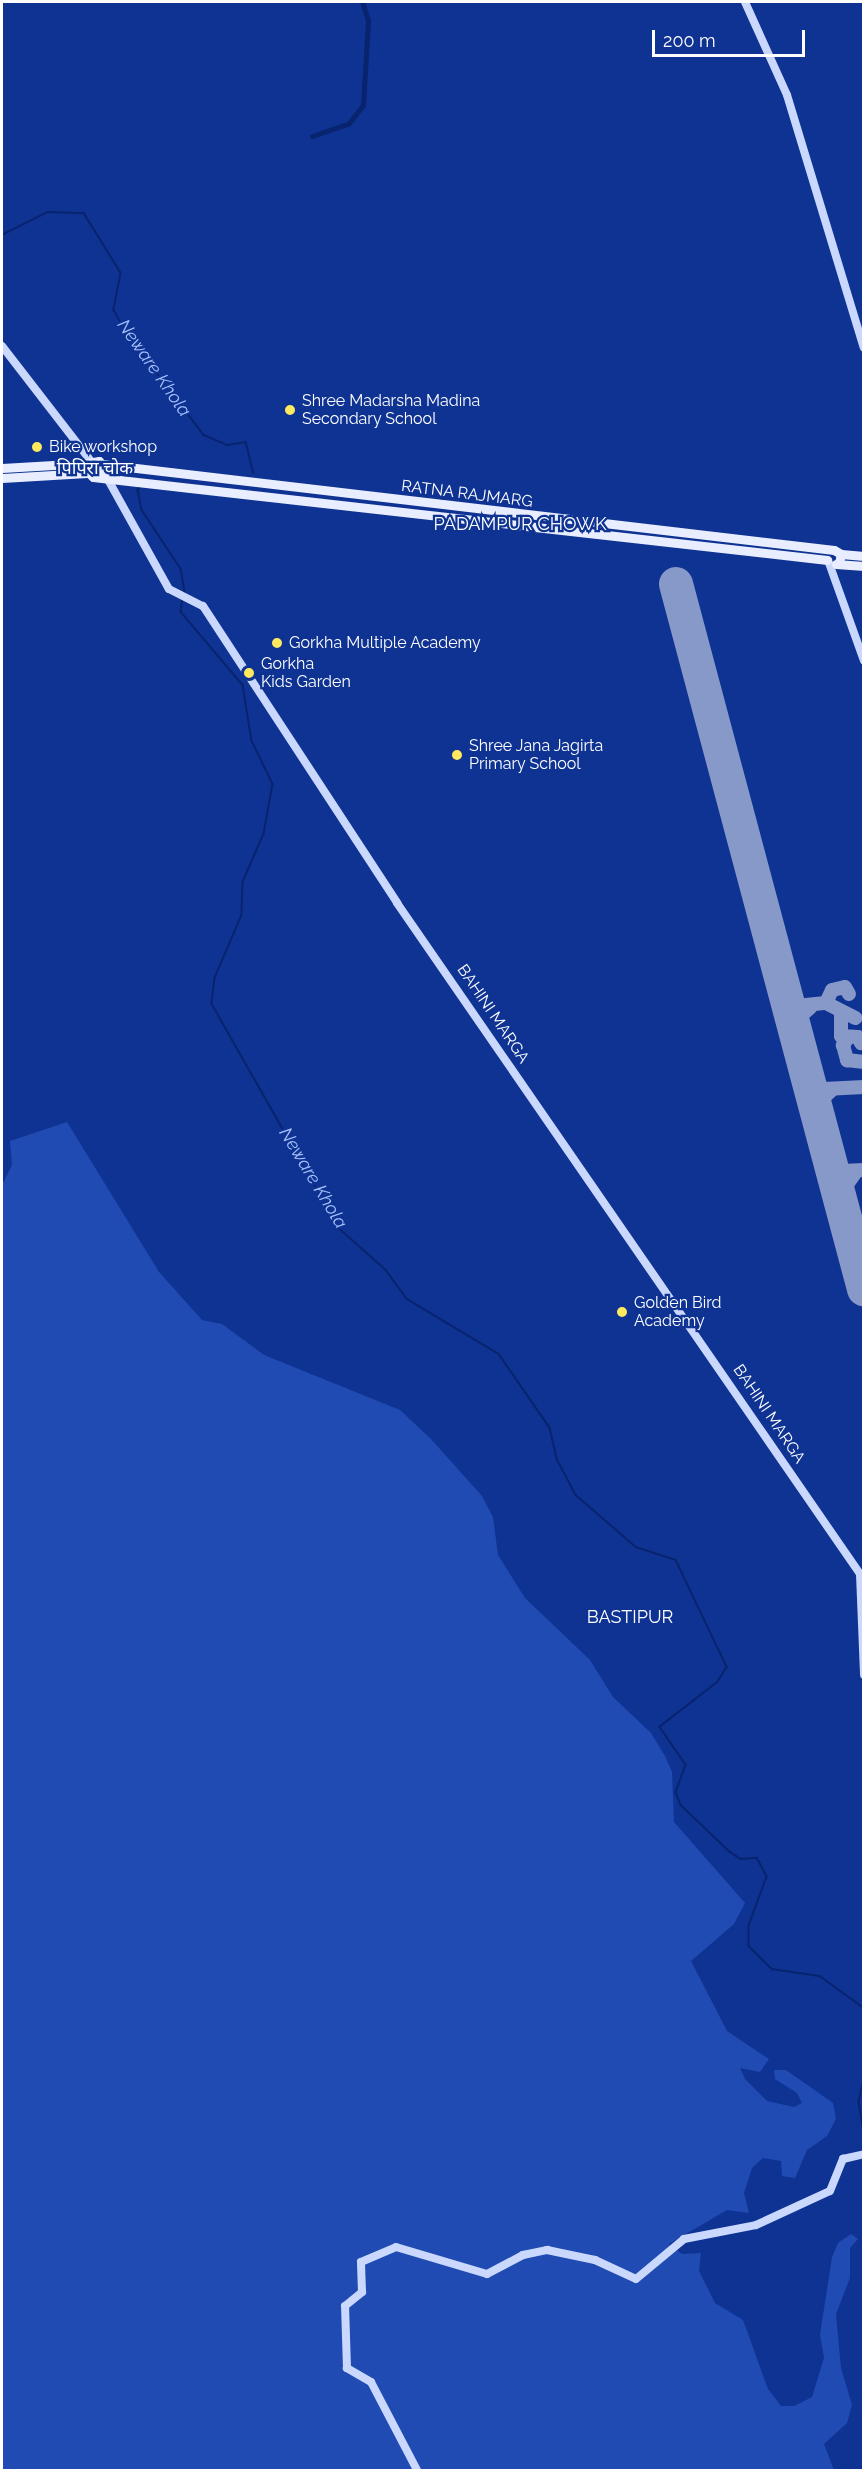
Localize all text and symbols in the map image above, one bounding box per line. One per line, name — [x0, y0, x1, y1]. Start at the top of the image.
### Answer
scale bar — [655, 18, 808, 56]
text: 200 m — [663, 30, 716, 51]
water label: Neware Khola — [113, 315, 195, 421]
place label: Shree Madarsha Madina Secondary School — [302, 391, 480, 429]
marker: Shree Madarsha Madina Secondary School — [283, 403, 297, 417]
place label: Bike workshop — [49, 437, 157, 457]
marker: Bike workshop — [30, 440, 44, 454]
district label: पिपिरा चोक — [57, 457, 133, 479]
street label: RATNA RAJMARG — [400, 476, 534, 512]
district label: PADAMPUR CHOWK — [423, 513, 617, 535]
place label: Gorkha Multiple Academy — [289, 633, 481, 653]
marker: Gorkha Multiple Academy — [270, 636, 284, 650]
place label: Gorkha Kids Garden — [261, 654, 351, 692]
marker: Gorkha Kids Garden — [242, 666, 256, 680]
place label: Shree Jana Jagirta Primary School — [469, 736, 604, 774]
marker: Shree Jana Jagirta Primary School — [450, 748, 464, 762]
street label: BAHINI MARGA — [453, 961, 533, 1067]
water label: Neware Khola — [274, 1124, 352, 1232]
place label: Golden Bird Academy — [634, 1293, 722, 1331]
marker: Golden Bird Academy — [615, 1305, 629, 1319]
street label: BAHINI MARGA — [729, 1361, 809, 1467]
district label: BASTIPUR — [581, 1606, 679, 1628]

